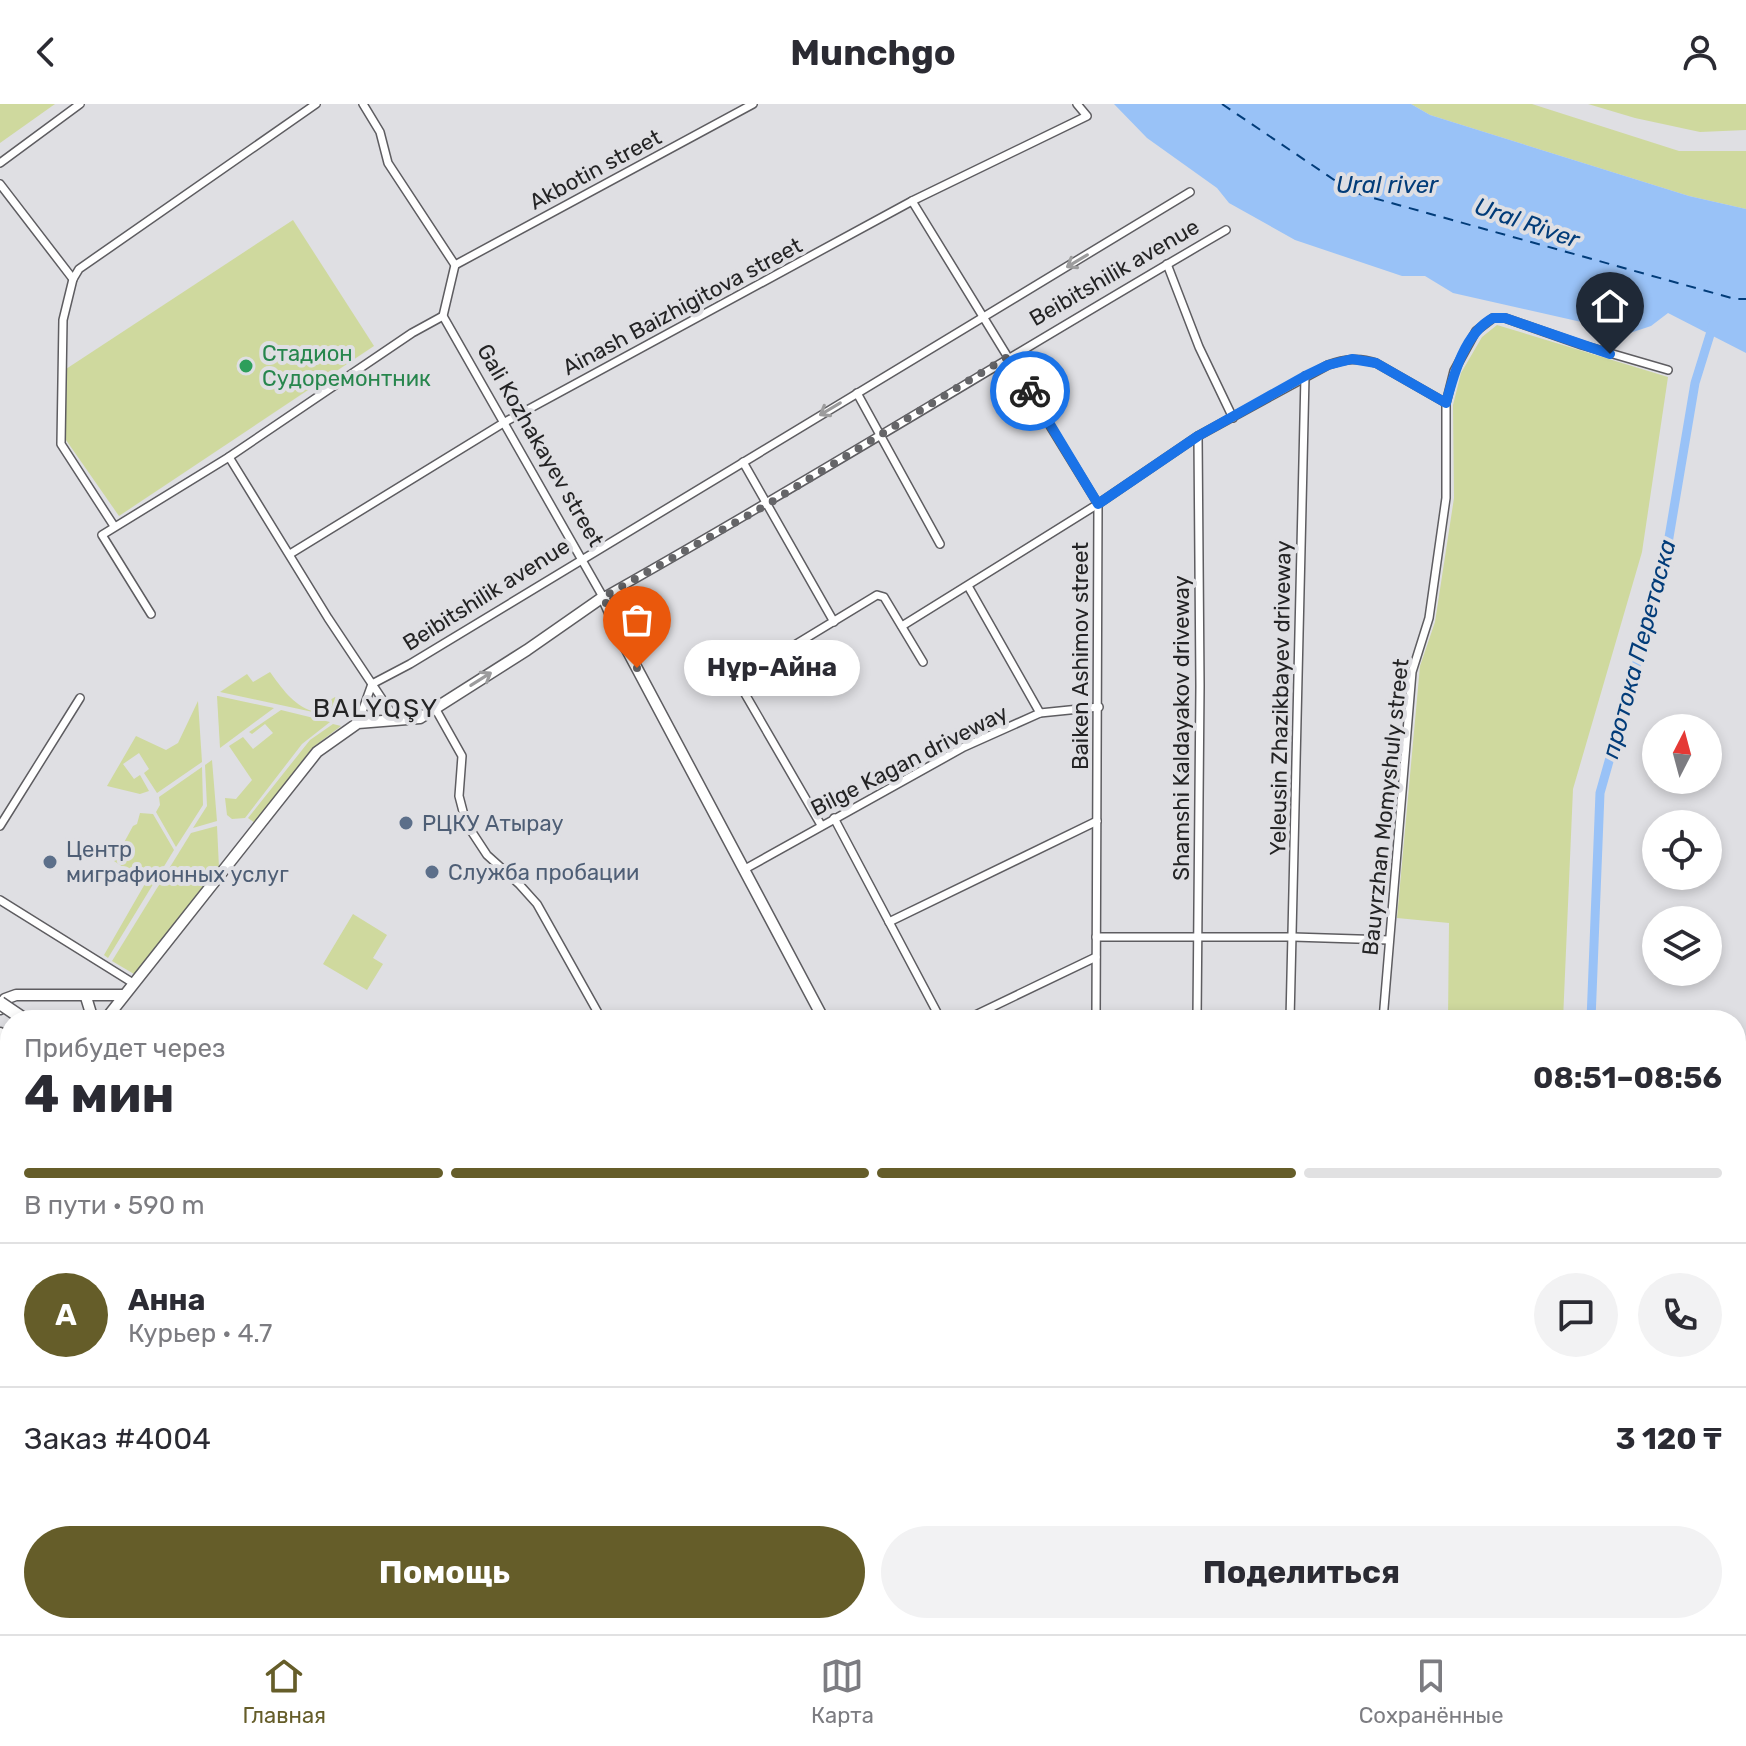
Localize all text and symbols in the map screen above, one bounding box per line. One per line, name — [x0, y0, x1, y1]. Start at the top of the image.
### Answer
icon: back — [24, 30, 68, 74]
icon: person — [1678, 30, 1722, 74]
text: Munchgo — [790, 31, 956, 74]
street label: Akbotin street — [525, 123, 666, 216]
water label: Ural river — [1336, 171, 1439, 199]
water label: Ural River — [1471, 192, 1584, 254]
street label: Beibitshilik avenue — [1025, 213, 1204, 332]
street label: Ainash Baizhigitova street — [558, 232, 807, 381]
one-way arrow — [1066, 253, 1089, 269]
pin — [1576, 272, 1644, 354]
icon: home — [1588, 284, 1632, 328]
street label: Gali Kozhakayev street — [471, 339, 610, 552]
place label: Стадион Судоремонтник — [262, 340, 431, 392]
courier — [990, 351, 1070, 431]
marker: Стадион Судоремонтник — [237, 357, 255, 375]
icon: bike — [1008, 369, 1052, 413]
one-way arrow — [819, 401, 842, 417]
street label: Beibitshilik avenue — [398, 532, 575, 657]
water label: протока Перетаска — [1596, 536, 1682, 762]
street label: Yeleusin Zhazikbayev driveway — [1264, 540, 1297, 856]
street label: Baiken Ashimov street — [1067, 542, 1094, 770]
street label: Shamshi Kaldayakov driveway — [1168, 575, 1195, 881]
pin — [603, 586, 671, 668]
icon: bag — [615, 598, 659, 642]
callout: Нұр-Айна — [685, 640, 861, 696]
text: Нұр-Айна — [707, 652, 837, 683]
street label: Bauyrzhan Momyshuly street — [1356, 657, 1415, 957]
one-way arrow — [469, 671, 491, 688]
district label: BALYQŞY — [313, 693, 439, 724]
street label: Bilge Kagan driveway — [806, 699, 1012, 822]
north arrow — [1642, 714, 1722, 794]
map controls — [1642, 714, 1722, 986]
place label: РЦКУ Атырау — [422, 810, 564, 837]
button: locate — [1642, 810, 1722, 890]
marker: РЦКУ Атырау — [397, 814, 415, 832]
place label: Центр миграфионных услуг — [66, 836, 289, 888]
marker: Центр миграфионных услуг — [41, 853, 59, 871]
place label: Служба пробации — [448, 859, 639, 886]
marker: Служба пробации — [423, 863, 441, 881]
button: layers — [1642, 906, 1722, 986]
text: Прибудет через — [24, 1033, 225, 1064]
text: 08:51–08:56 — [1533, 1060, 1722, 1096]
text: 4 мин — [24, 1063, 175, 1125]
text: В пути · 590 m — [24, 1190, 205, 1221]
button: chat — [1534, 1273, 1618, 1357]
button: phone — [1638, 1273, 1722, 1357]
text: Анна — [128, 1282, 205, 1318]
text: А — [55, 1297, 77, 1333]
text: Курьер · 4.7 — [128, 1318, 272, 1349]
text: Заказ #4004 — [24, 1421, 211, 1457]
text: 3 120 ₸ — [1616, 1421, 1722, 1457]
button: Помощь — [24, 1526, 865, 1618]
button: Поделиться — [881, 1526, 1722, 1618]
tab: Главная — [242, 1654, 326, 1729]
tab: Карта — [811, 1654, 874, 1729]
tab: Сохранённые — [1359, 1654, 1504, 1729]

